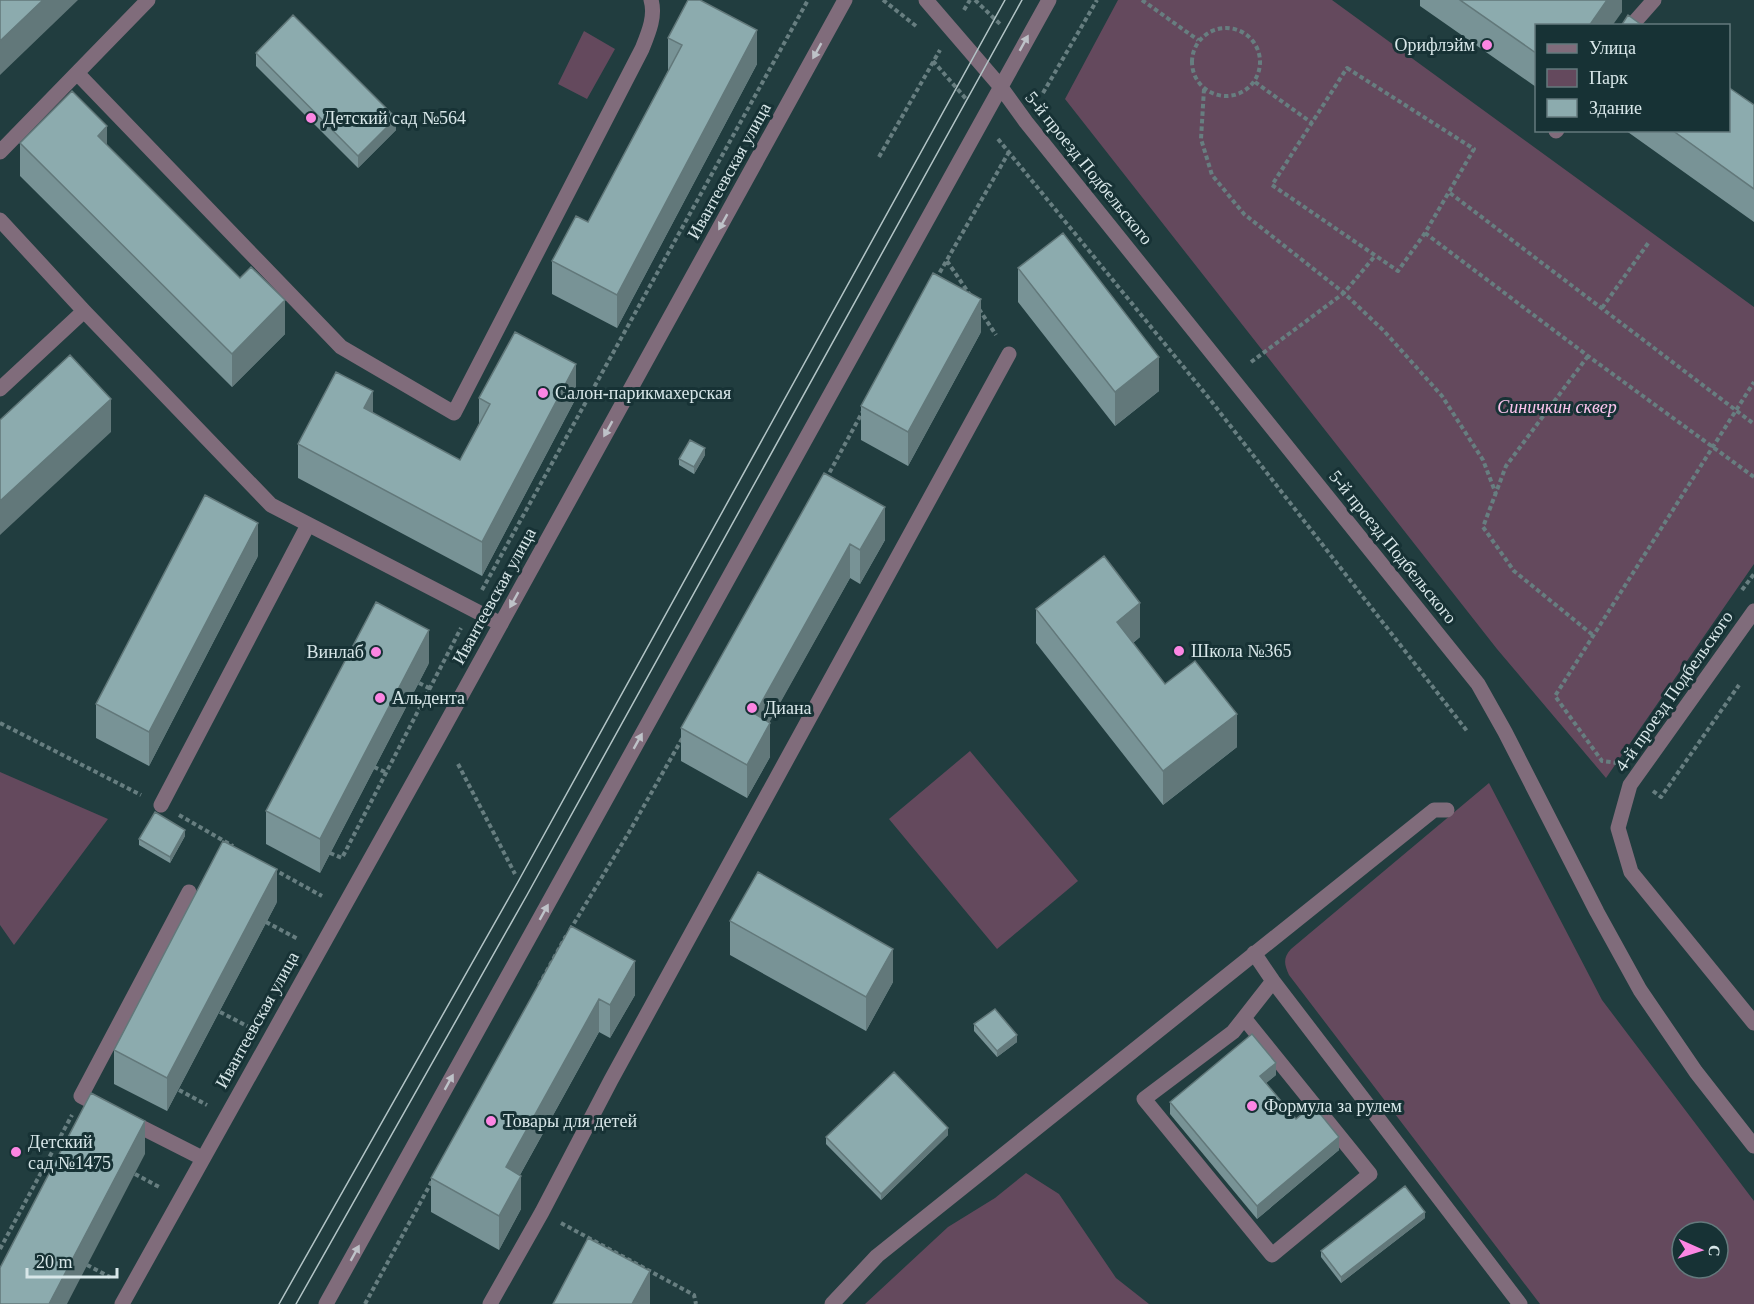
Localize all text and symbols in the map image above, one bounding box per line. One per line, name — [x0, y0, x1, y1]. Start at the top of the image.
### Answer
legend — [1535, 24, 1730, 132]
one-way arrow — [1019, 35, 1030, 51]
place label: Орифлэйм — [1394, 35, 1475, 55]
marker: Орифлэйм — [1480, 38, 1494, 52]
text: Улица — [1589, 38, 1636, 58]
one-way arrow — [812, 43, 822, 60]
text: Парк — [1589, 68, 1628, 88]
street label: 5-й проезд Подбельского — [1021, 87, 1157, 249]
text: Здание — [1589, 98, 1642, 118]
street label: Ивантеевская улица — [683, 99, 775, 243]
place label: Детский сад №564 — [323, 108, 466, 128]
marker: Детский сад №564 — [304, 111, 318, 125]
one-way arrow — [718, 214, 728, 231]
place label: Салон-парикмахерская — [555, 383, 731, 403]
marker: Салон-парикмахерская — [536, 386, 550, 400]
park label: Синичкин сквер — [1497, 397, 1617, 417]
one-way arrow — [603, 421, 613, 438]
street label: 5-й проезд Подбельского — [1325, 466, 1461, 628]
street label: Ивантеевская улица — [448, 524, 540, 668]
one-way arrow — [509, 592, 519, 609]
street label: 4-й проезд Подбельского — [1611, 607, 1737, 775]
place label: Школа №365 — [1191, 641, 1291, 661]
place label: Винлаб — [307, 642, 364, 662]
marker: Школа №365 — [1172, 644, 1186, 658]
marker: Винлаб — [369, 645, 383, 659]
place label: Альдента — [392, 688, 465, 708]
marker: Альдента — [373, 691, 387, 705]
place label: Диана — [764, 698, 812, 718]
marker: Диана — [745, 701, 759, 715]
one-way arrow — [633, 733, 643, 750]
one-way arrow — [539, 903, 549, 920]
street label: Ивантеевская улица — [211, 948, 303, 1092]
one-way arrow — [444, 1074, 454, 1091]
place label: Формула за рулем — [1264, 1096, 1402, 1116]
marker: Формула за рулем — [1245, 1099, 1259, 1113]
place label: Товары для детей — [503, 1111, 637, 1131]
marker: Товары для детей — [484, 1114, 498, 1128]
place label: Детский сад №1475 — [28, 1132, 111, 1173]
marker: Детский сад №1475 — [9, 1145, 23, 1159]
north arrow — [1670, 1220, 1730, 1280]
scale bar — [27, 1241, 117, 1279]
one-way arrow — [350, 1244, 360, 1261]
text: С — [1706, 1245, 1723, 1257]
text: 20 m — [36, 1252, 73, 1272]

